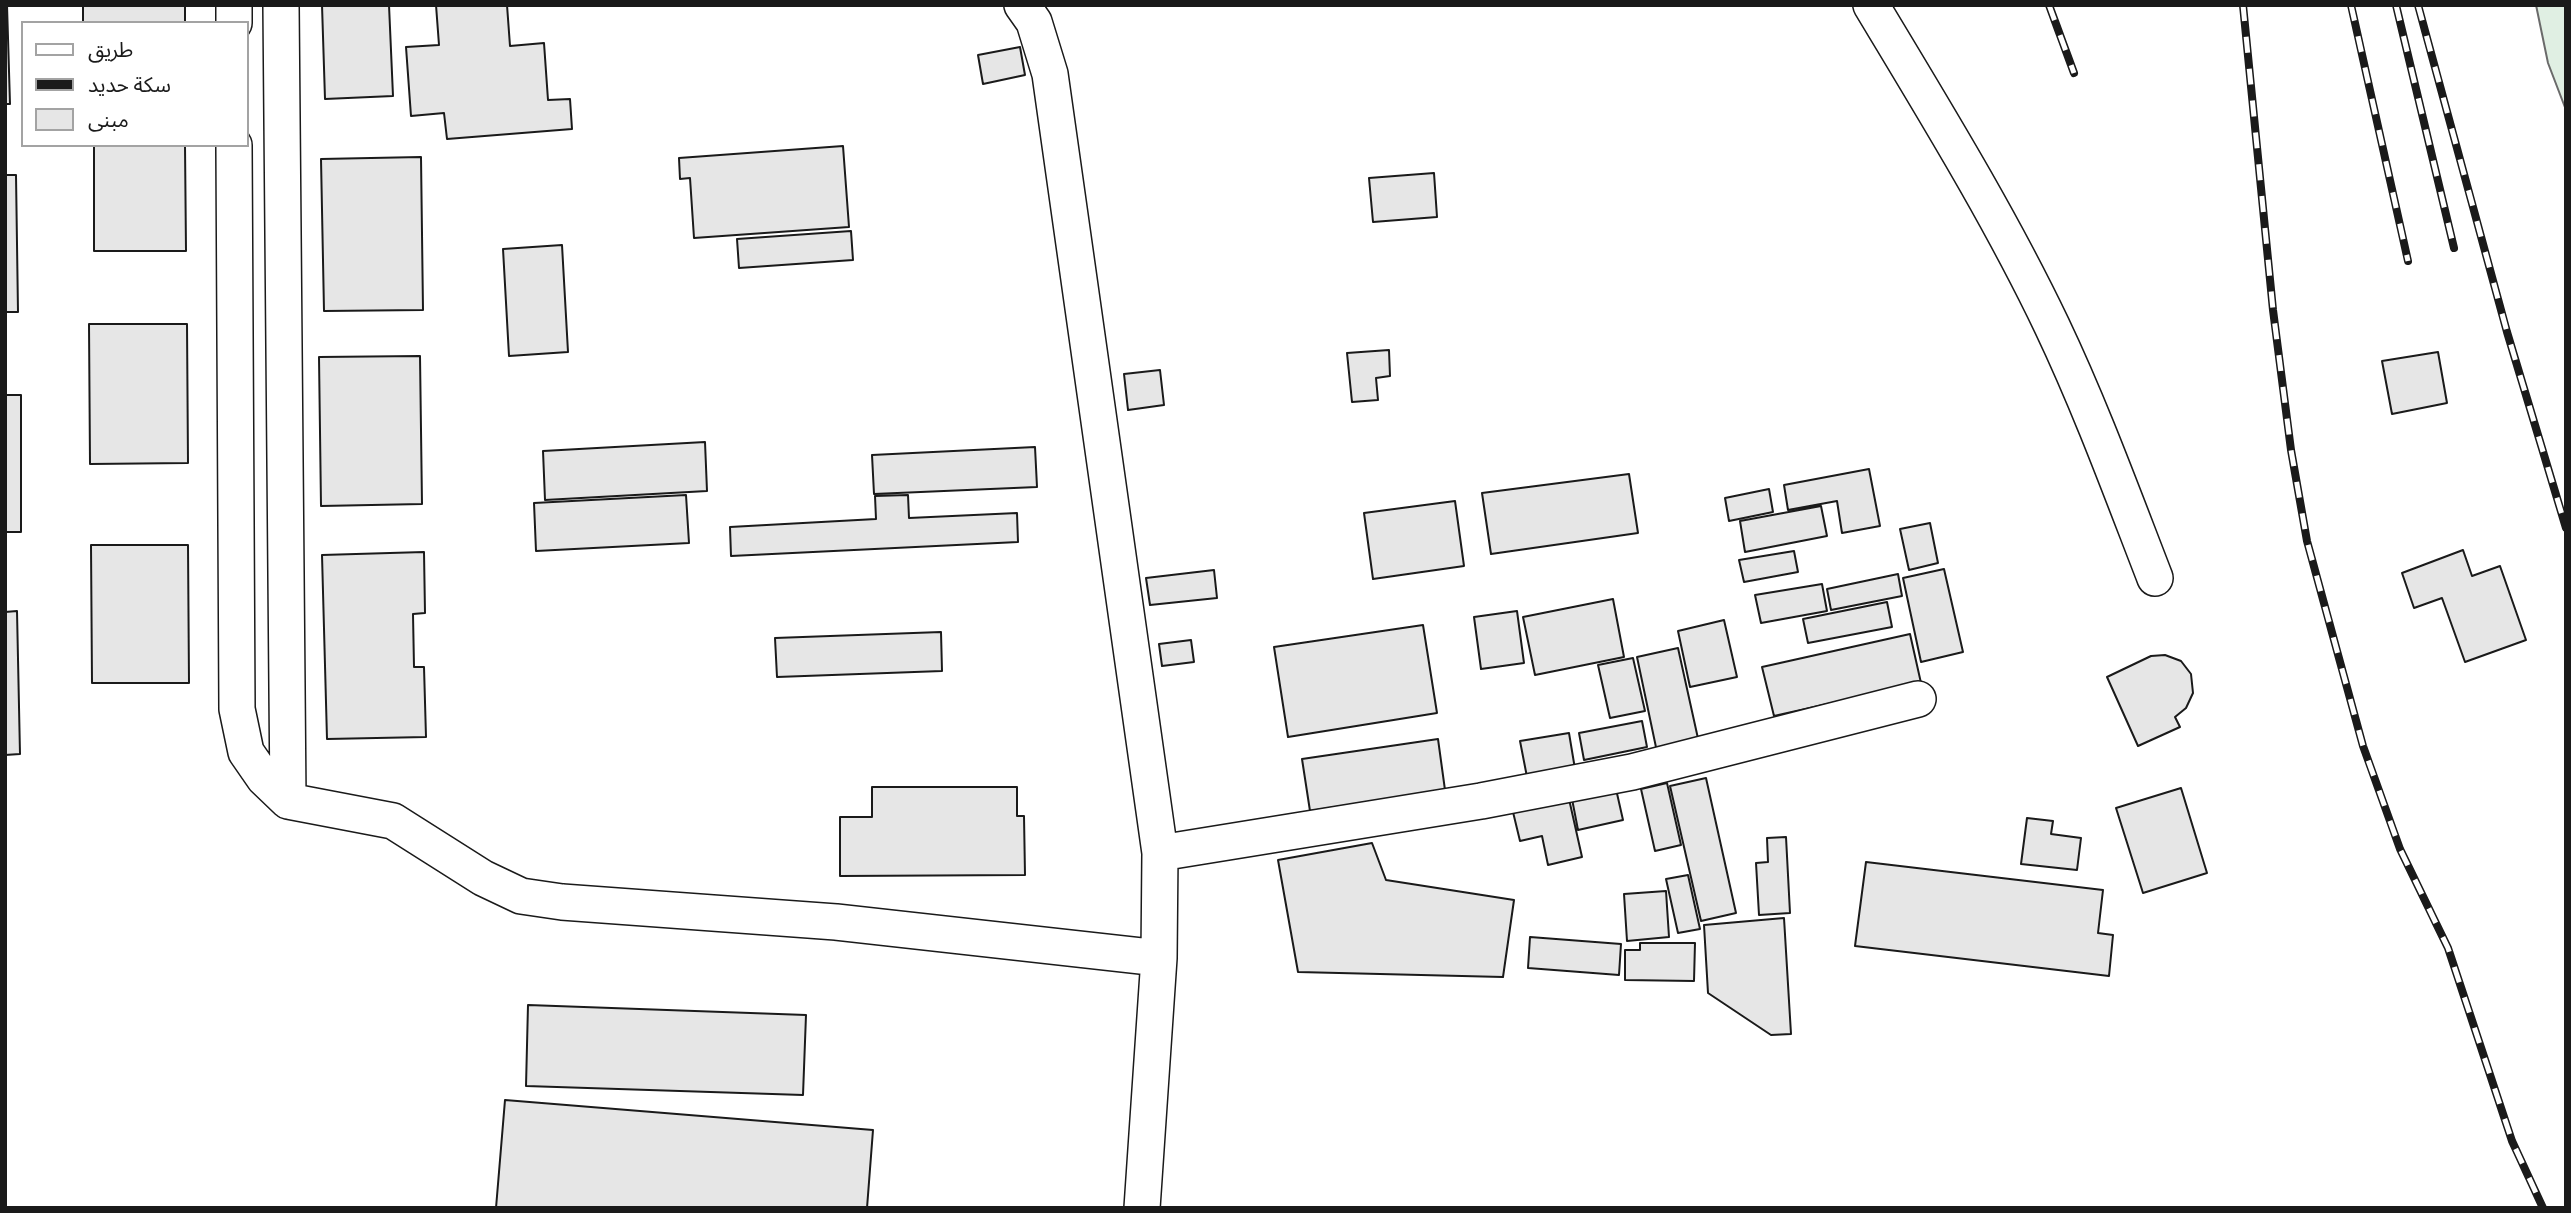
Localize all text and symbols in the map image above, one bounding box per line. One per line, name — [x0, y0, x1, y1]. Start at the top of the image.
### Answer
legend — [21, 21, 248, 147]
text: طريق — [88, 37, 133, 63]
text: سكة حديد — [88, 72, 171, 98]
text: مبنى — [88, 107, 129, 133]

